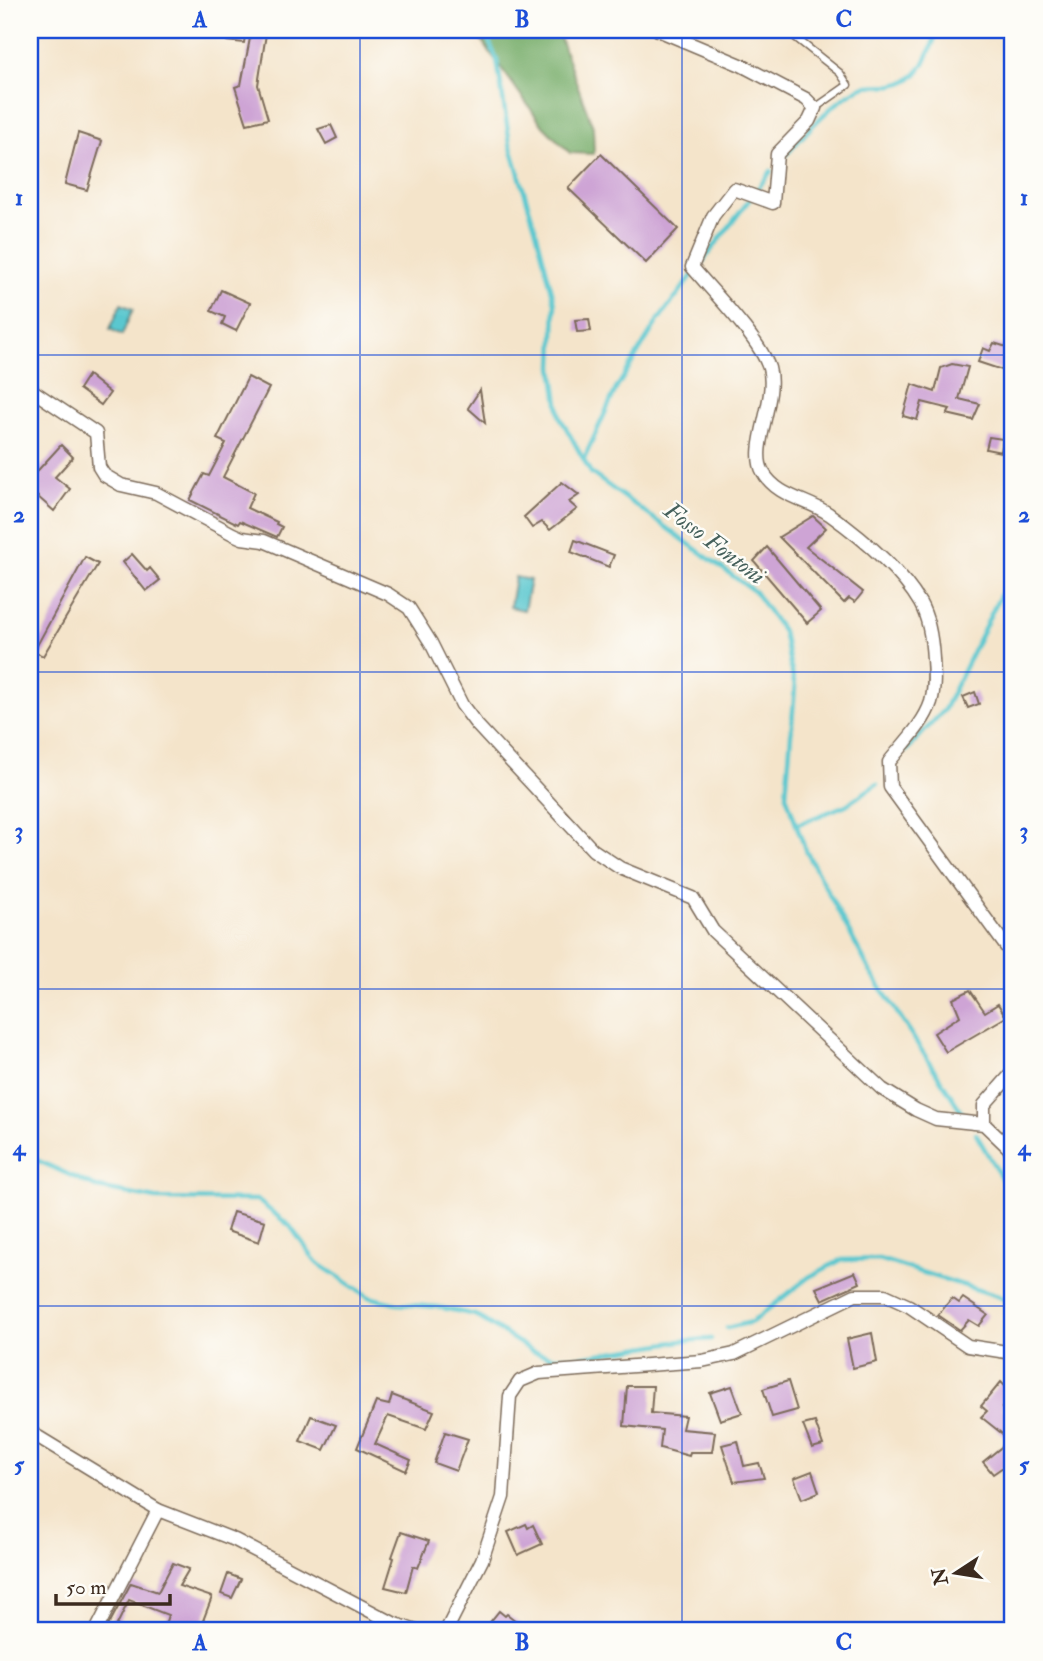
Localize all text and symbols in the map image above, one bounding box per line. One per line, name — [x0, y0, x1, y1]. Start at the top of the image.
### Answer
text: A — [192, 5, 208, 34]
text: B — [514, 5, 530, 34]
text: C — [836, 5, 852, 34]
text: 1 — [15, 183, 23, 212]
text: 1 — [1020, 183, 1028, 212]
water label: Fosso Fontoni — [657, 495, 772, 592]
text: 2 — [13, 500, 25, 529]
text: 2 — [1018, 500, 1030, 529]
text: 3 — [15, 816, 23, 845]
text: 3 — [1020, 816, 1028, 845]
text: 4 — [12, 1133, 27, 1162]
text: 4 — [1017, 1133, 1032, 1162]
text: 5 — [14, 1450, 25, 1479]
text: 5 — [1019, 1450, 1030, 1479]
north arrow — [920, 1538, 990, 1608]
scale bar — [56, 1563, 170, 1607]
text: N — [927, 1565, 954, 1588]
text: 50 m — [66, 1574, 107, 1601]
text: A — [192, 1628, 208, 1657]
text: B — [514, 1628, 530, 1657]
text: C — [836, 1628, 852, 1657]

